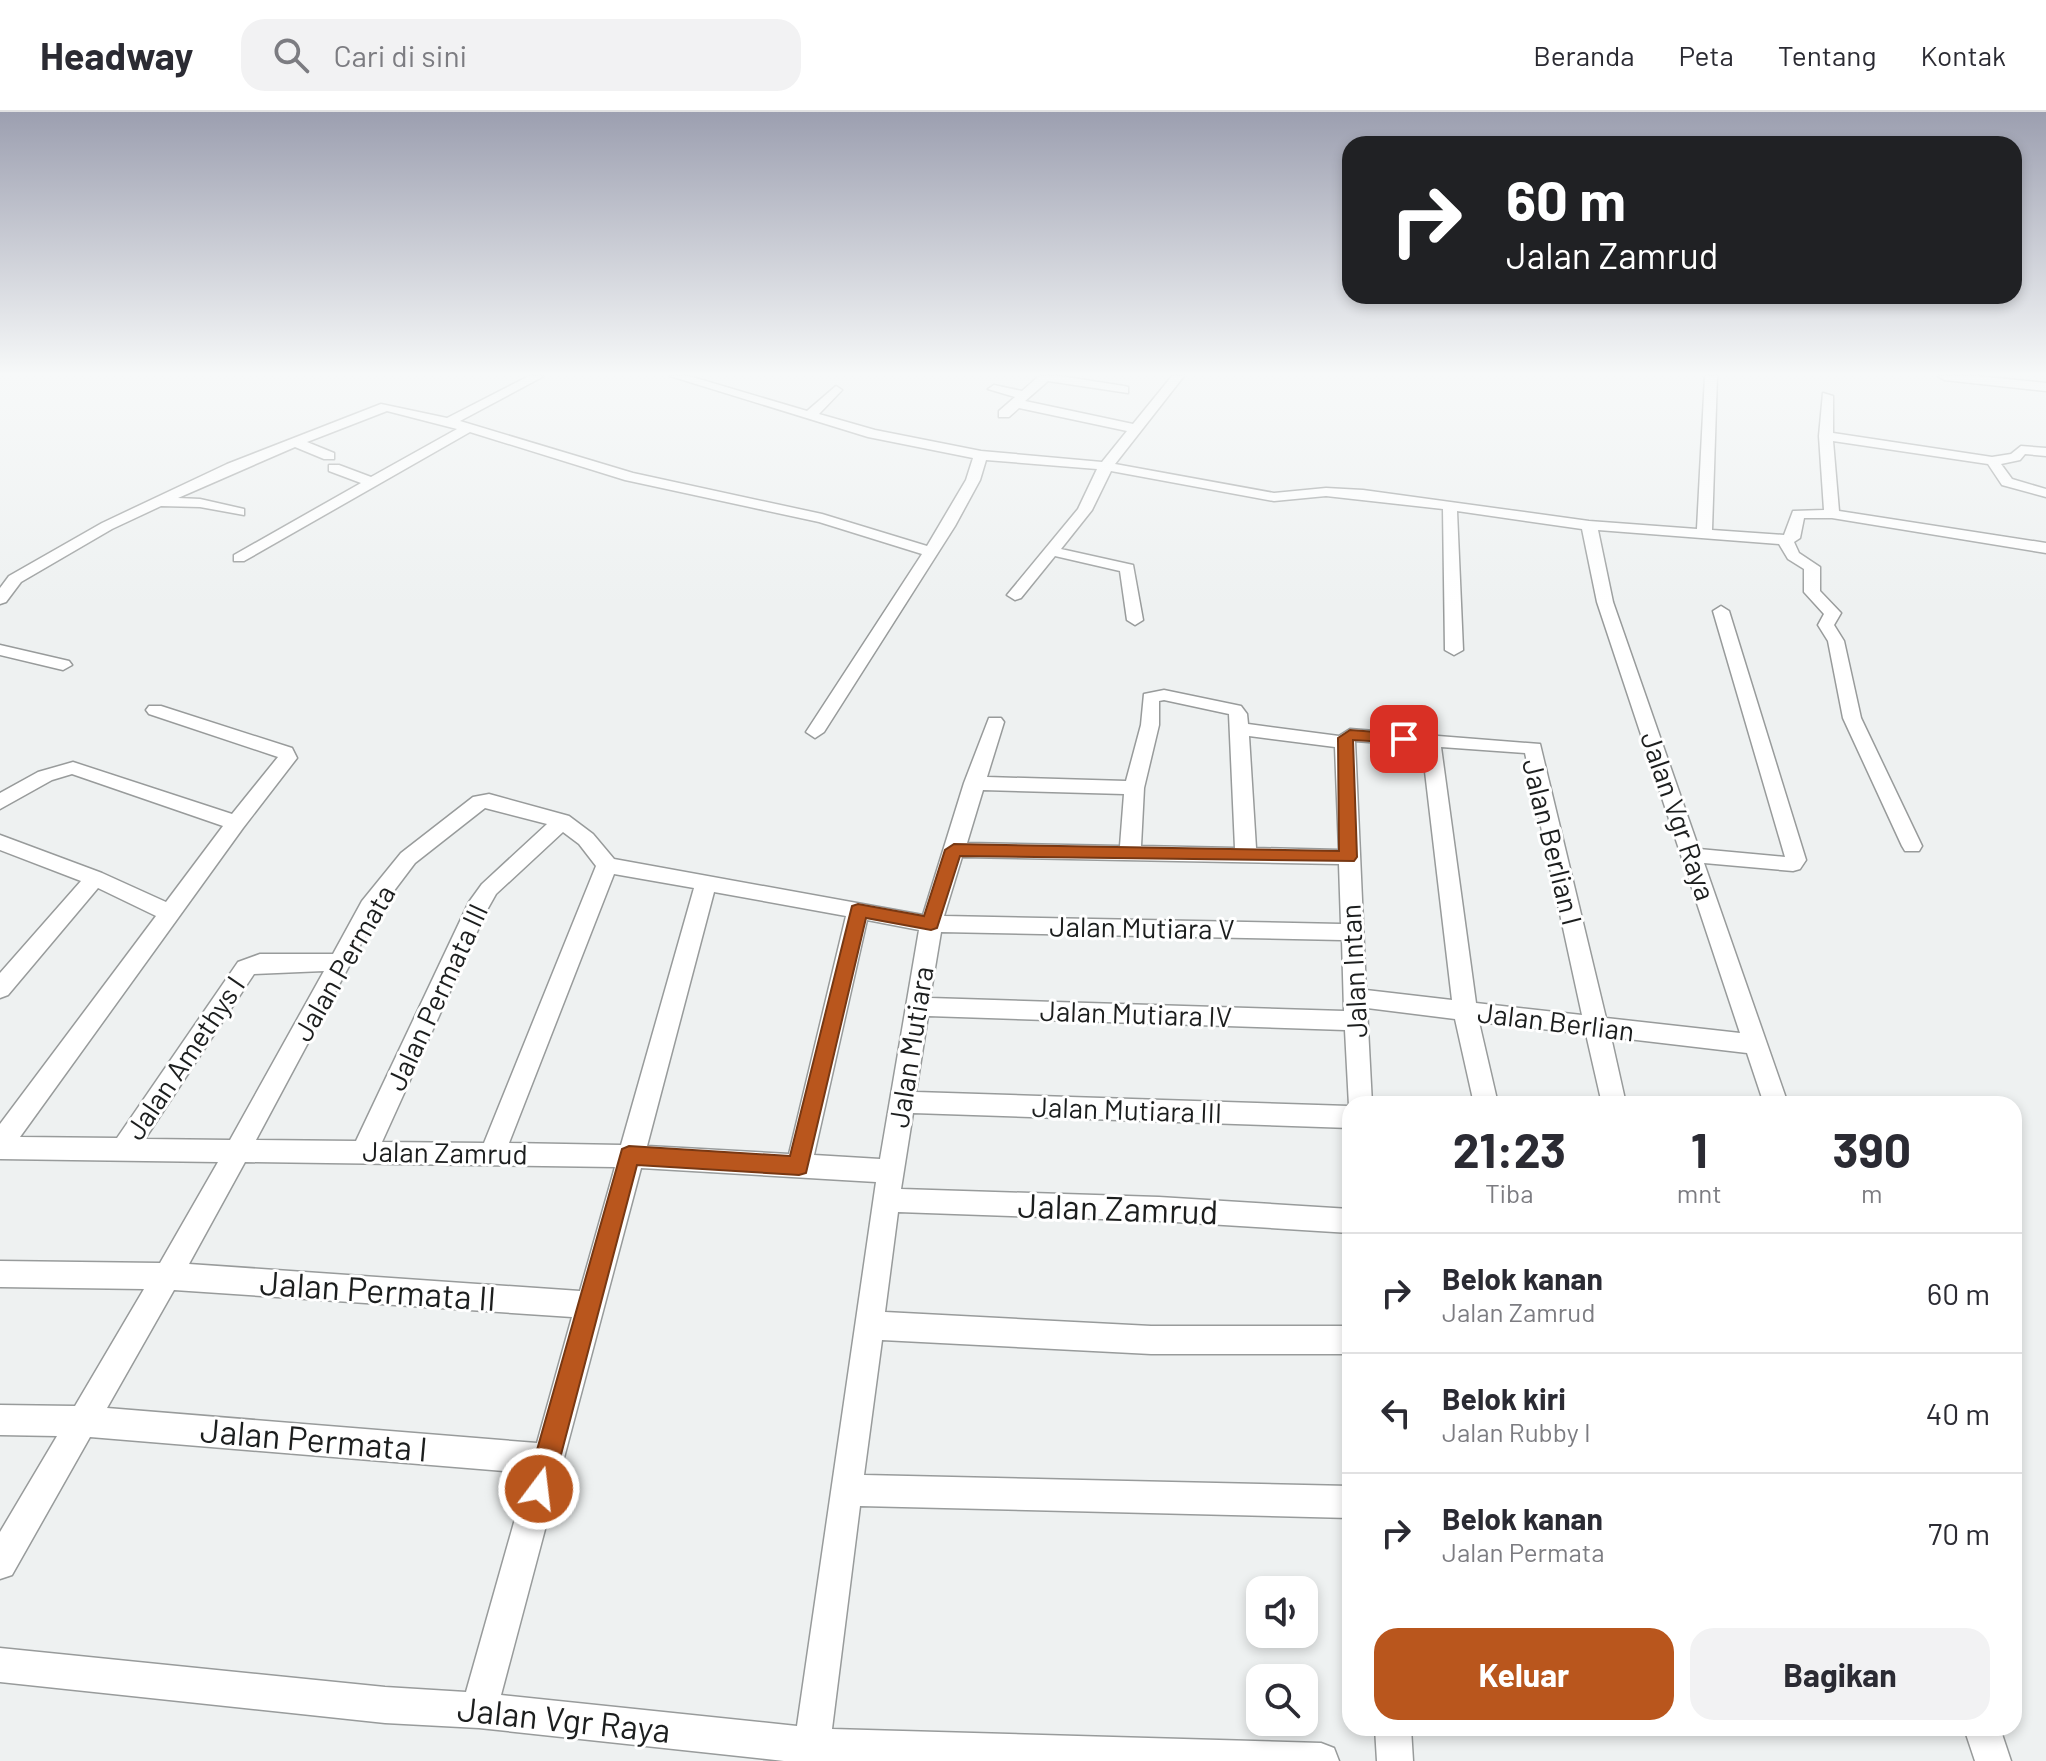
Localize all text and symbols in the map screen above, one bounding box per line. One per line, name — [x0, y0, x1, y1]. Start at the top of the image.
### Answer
search box — [241, 19, 801, 91]
text: Headway — [40, 32, 193, 78]
icon: search — [269, 33, 313, 77]
text: Cari di sini — [333, 37, 467, 73]
text: Beranda — [1533, 38, 1635, 72]
text: Peta — [1679, 38, 1734, 72]
text: Tentang — [1778, 38, 1876, 72]
text: Kontak — [1920, 38, 2006, 72]
text: 60 m — [1506, 165, 1626, 232]
icon: right — [1374, 168, 1478, 272]
text: Jalan Zamrud — [1506, 233, 1718, 276]
pin — [1370, 705, 1438, 773]
icon: arrive — [1382, 717, 1426, 761]
street label: Jalan Vgr Raya — [1634, 727, 1724, 905]
street label: Jalan Berlian I — [1516, 755, 1590, 929]
street label: Jalan Permata — [285, 878, 402, 1047]
street label: Jalan Permata III — [378, 898, 494, 1095]
street label: Jalan Intan — [1333, 903, 1373, 1039]
street label: Jalan Mutiara V — [1049, 908, 1235, 946]
street label: Jalan Mutiara — [880, 964, 940, 1130]
street label: Jalan Amethys I — [117, 969, 251, 1146]
street label: Jalan Mutiara IV — [1039, 993, 1233, 1033]
street label: Jalan Berlian — [1476, 995, 1636, 1047]
street label: Jalan Mutiara III — [1031, 1089, 1223, 1129]
text: 21:23 — [1453, 1120, 1566, 1178]
text: 1 — [1691, 1120, 1708, 1178]
text: 390 — [1832, 1120, 1911, 1178]
street label: Jalan Zamrud — [362, 1134, 528, 1170]
text: Tiba — [1485, 1177, 1534, 1208]
text: mnt — [1677, 1177, 1722, 1208]
text: m — [1861, 1177, 1883, 1208]
street label: Jalan Zamrud — [1017, 1184, 1219, 1231]
text: Belok kanan — [1442, 1260, 1603, 1296]
street label: Jalan Permata II — [259, 1261, 498, 1318]
icon: right — [1374, 1271, 1418, 1315]
text: 60 m — [1927, 1275, 1990, 1311]
text: Jalan Zamrud — [1442, 1296, 1595, 1327]
text: Belok kiri — [1442, 1380, 1566, 1416]
icon: left — [1374, 1391, 1418, 1435]
text: 40 m — [1926, 1395, 1990, 1431]
street label: Jalan Permata I — [199, 1408, 430, 1469]
text: Jalan Rubby I — [1442, 1416, 1591, 1447]
position arrow — [497, 1447, 581, 1531]
text: Belok kanan — [1442, 1500, 1603, 1536]
icon: right — [1374, 1511, 1418, 1555]
text: 70 m — [1928, 1515, 1990, 1551]
text: Jalan Permata — [1442, 1536, 1604, 1567]
map controls — [1246, 1576, 1318, 1736]
button: sound — [1246, 1576, 1318, 1648]
button: Keluar — [1374, 1628, 1674, 1720]
button: Bagikan — [1690, 1628, 1990, 1720]
button: search — [1246, 1664, 1318, 1736]
street label: Jalan Vgr Raya — [456, 1687, 673, 1750]

